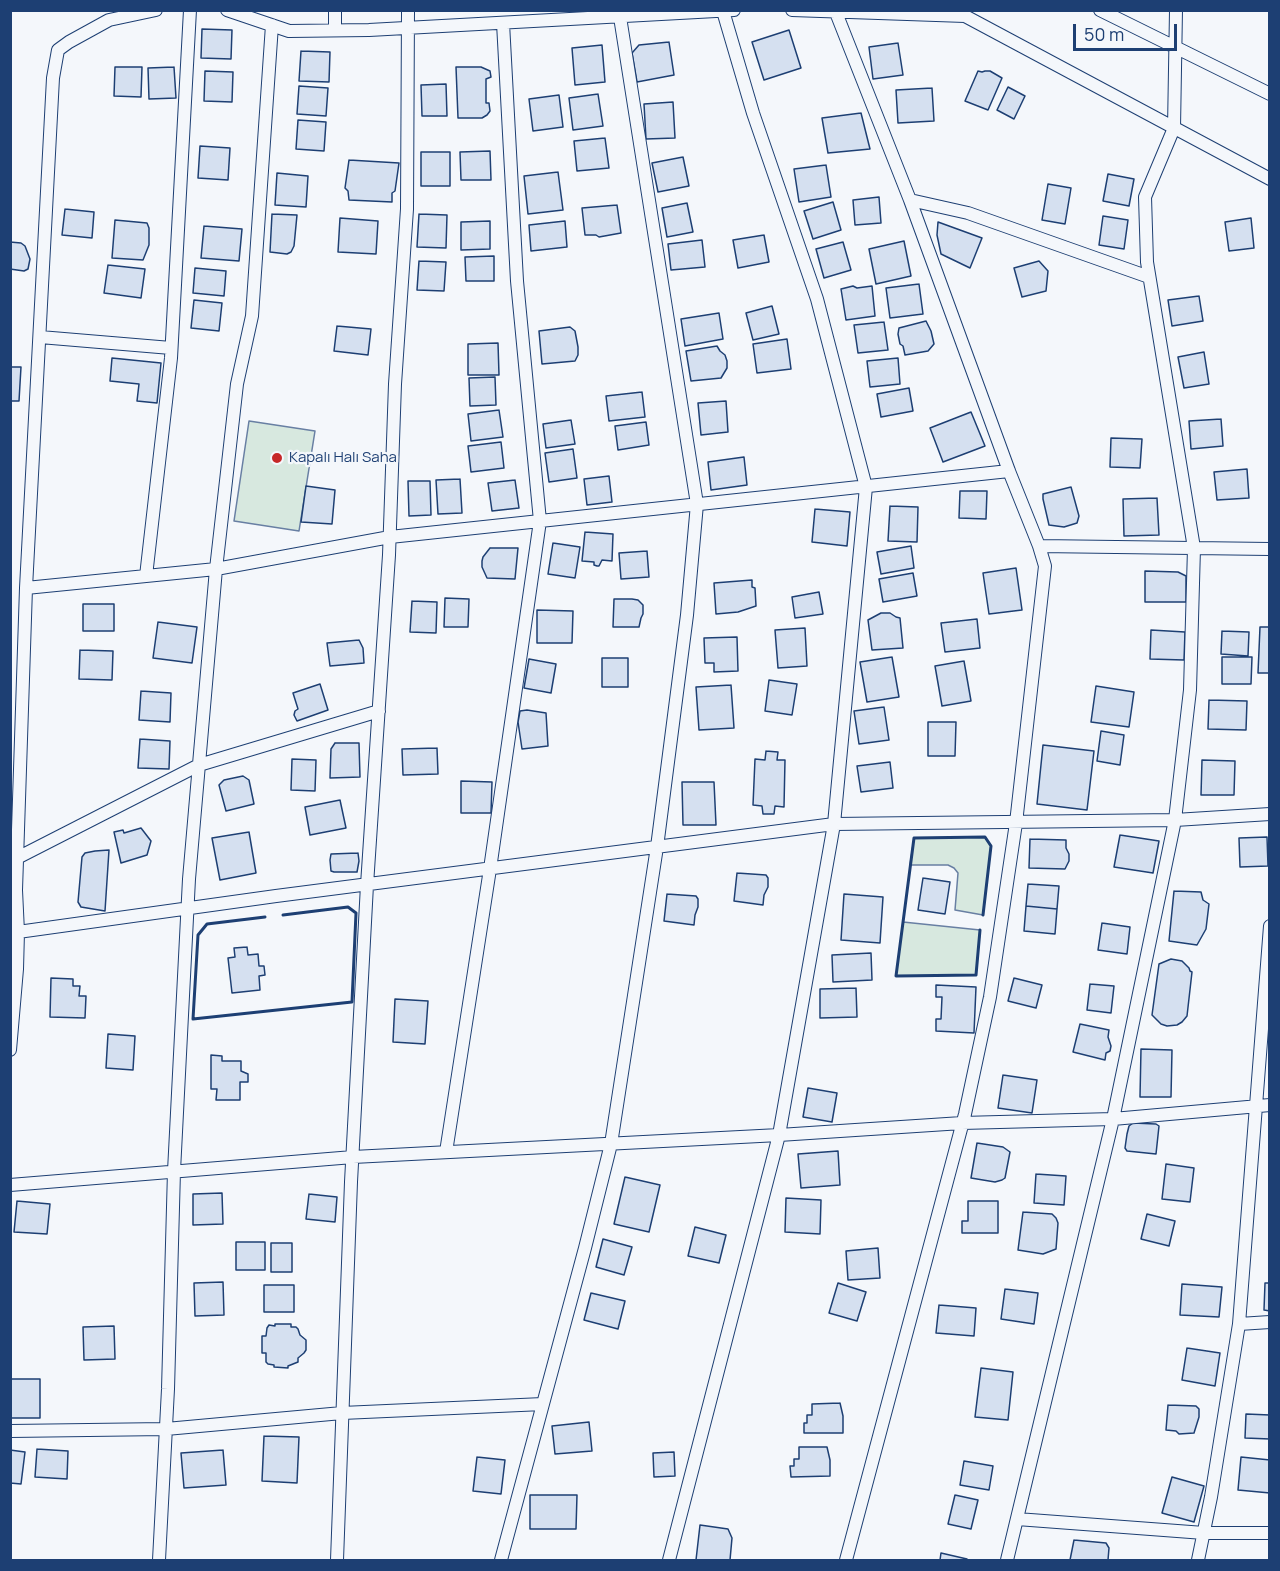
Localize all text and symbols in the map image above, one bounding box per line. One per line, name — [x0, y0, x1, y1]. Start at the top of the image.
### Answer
scale bar — [1076, 12, 1180, 50]
text: 50 m — [1084, 22, 1124, 46]
place label: Kapalı Halı Saha — [289, 449, 397, 467]
marker: Kapalı Halı Saha — [270, 451, 284, 465]

